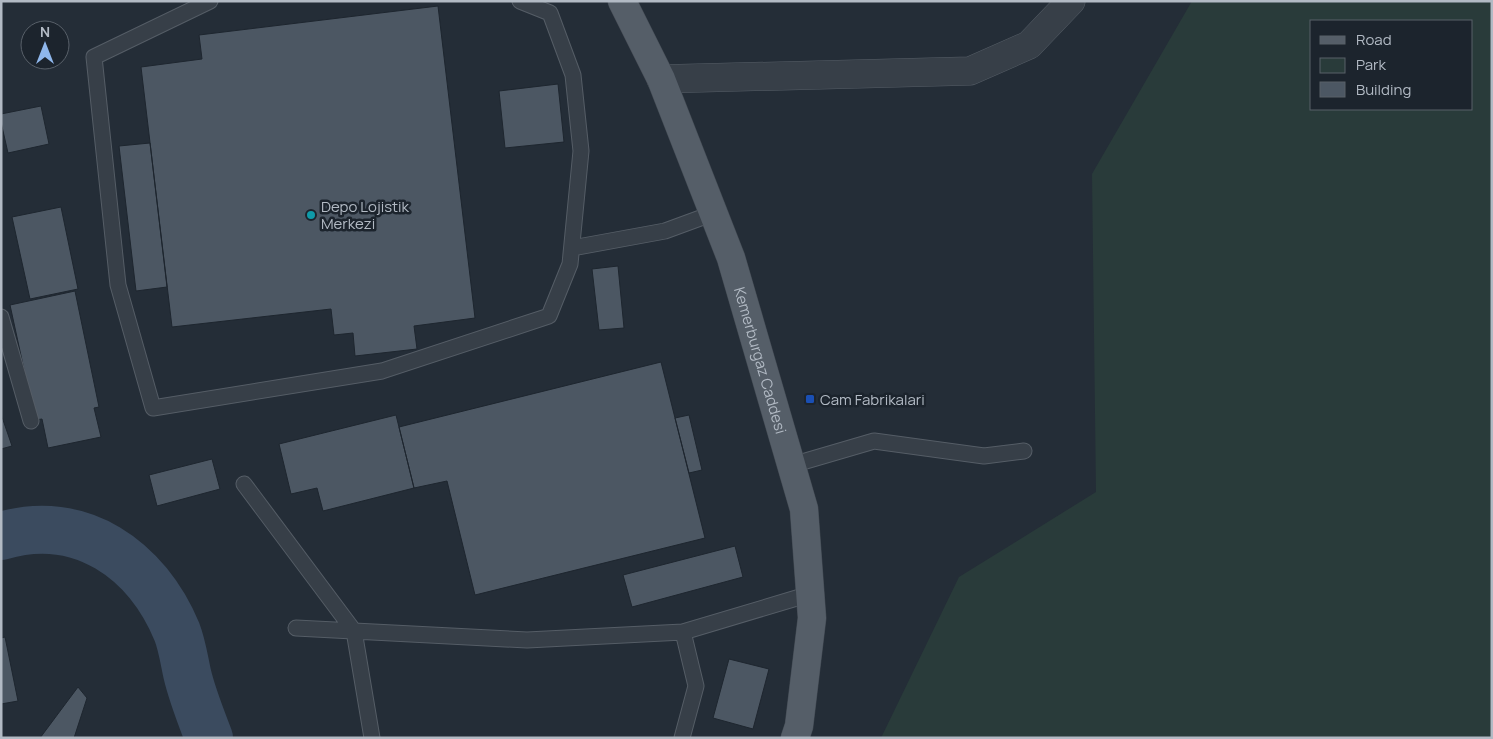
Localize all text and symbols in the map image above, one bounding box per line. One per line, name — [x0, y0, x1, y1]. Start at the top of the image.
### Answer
north arrow — [20, 20, 70, 70]
legend — [1310, 20, 1473, 110]
text: N — [40, 22, 50, 41]
text: Road — [1356, 29, 1392, 50]
text: Park — [1356, 54, 1386, 75]
text: Building — [1356, 79, 1411, 100]
place label: Depo Lojistik Merkezi — [321, 196, 410, 234]
marker: Depo Lojistik Merkezi — [305, 209, 317, 221]
street label: Kemerburgaz Caddesi — [729, 285, 792, 436]
place label: Cam Fabrikalari — [820, 389, 925, 410]
marker: Cam Fabrikalari — [804, 393, 816, 405]

